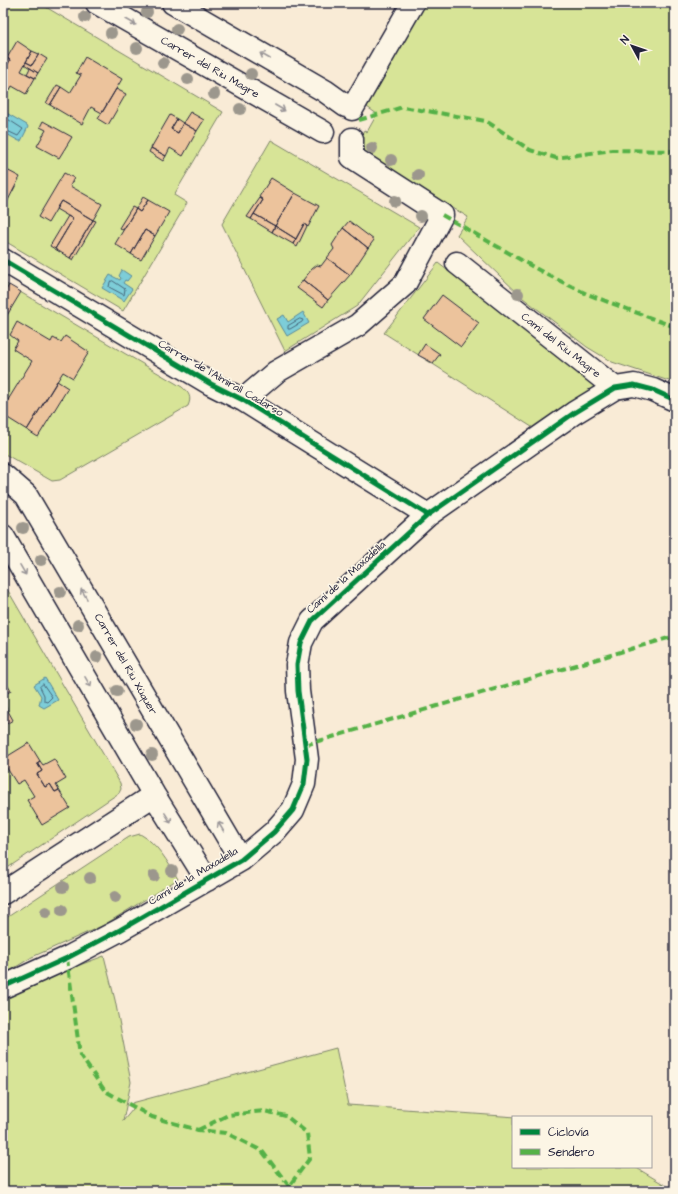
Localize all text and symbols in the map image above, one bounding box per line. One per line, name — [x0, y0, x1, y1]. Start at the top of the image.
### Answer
one-way arrow — [125, 19, 137, 27]
north arrow — [612, 26, 652, 66]
text: N — [617, 32, 633, 47]
street label: Carrer del Riu Magre — [157, 33, 262, 102]
one-way arrow — [259, 52, 271, 60]
one-way arrow — [274, 104, 286, 112]
street label: Camí del Riu Magre — [517, 309, 604, 382]
street label: Carrer de l'Almirall Cadarso — [156, 336, 287, 420]
street label: Camí de la Maxadella — [303, 537, 389, 617]
one-way arrow — [19, 564, 27, 576]
one-way arrow — [80, 588, 88, 600]
street label: Carrer del Riu Xúquer — [91, 611, 161, 717]
one-way arrow — [85, 676, 93, 688]
one-way arrow — [165, 812, 173, 824]
one-way arrow — [217, 822, 225, 833]
street label: Camí de la Maxadella — [145, 843, 241, 909]
legend — [512, 1116, 652, 1168]
text: Ciclovía — [548, 1124, 589, 1141]
text: Sendero — [548, 1144, 594, 1161]

